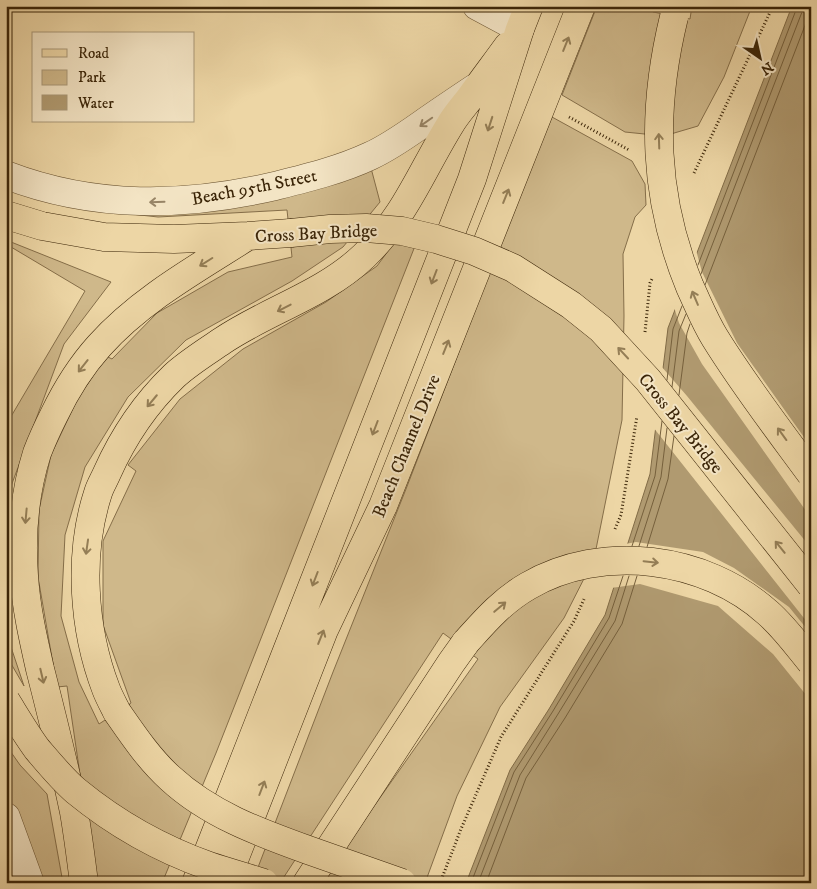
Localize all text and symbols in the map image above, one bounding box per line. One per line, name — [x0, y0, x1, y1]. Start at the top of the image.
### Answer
legend — [32, 32, 195, 122]
north arrow — [734, 32, 784, 82]
one-way arrow — [562, 37, 571, 52]
text: Road — [78, 44, 110, 63]
text: N — [756, 57, 777, 79]
text: Park — [78, 68, 107, 87]
text: Water — [77, 94, 114, 113]
one-way arrow — [485, 116, 494, 131]
one-way arrow — [419, 117, 433, 127]
one-way arrow — [654, 133, 663, 149]
street label: Beach 95th Street — [190, 165, 319, 211]
one-way arrow — [502, 188, 511, 203]
one-way arrow — [149, 197, 165, 207]
street label: Cross Bay Bridge — [254, 220, 378, 248]
one-way arrow — [200, 257, 214, 267]
one-way arrow — [429, 268, 438, 284]
one-way arrow — [690, 291, 699, 306]
one-way arrow — [276, 303, 291, 313]
one-way arrow — [442, 339, 451, 355]
one-way arrow — [617, 346, 629, 359]
one-way arrow — [78, 359, 88, 373]
street label: Cross Bay Bridge — [633, 369, 727, 478]
street label: Beach Channel Drive — [368, 372, 446, 521]
one-way arrow — [146, 394, 158, 407]
one-way arrow — [370, 420, 379, 435]
one-way arrow — [777, 427, 787, 441]
one-way arrow — [21, 508, 30, 524]
one-way arrow — [82, 539, 92, 555]
one-way arrow — [775, 541, 786, 554]
one-way arrow — [643, 557, 659, 567]
one-way arrow — [310, 571, 320, 586]
one-way arrow — [493, 601, 506, 613]
one-way arrow — [317, 630, 326, 645]
one-way arrow — [38, 668, 47, 684]
one-way arrow — [258, 781, 267, 797]

